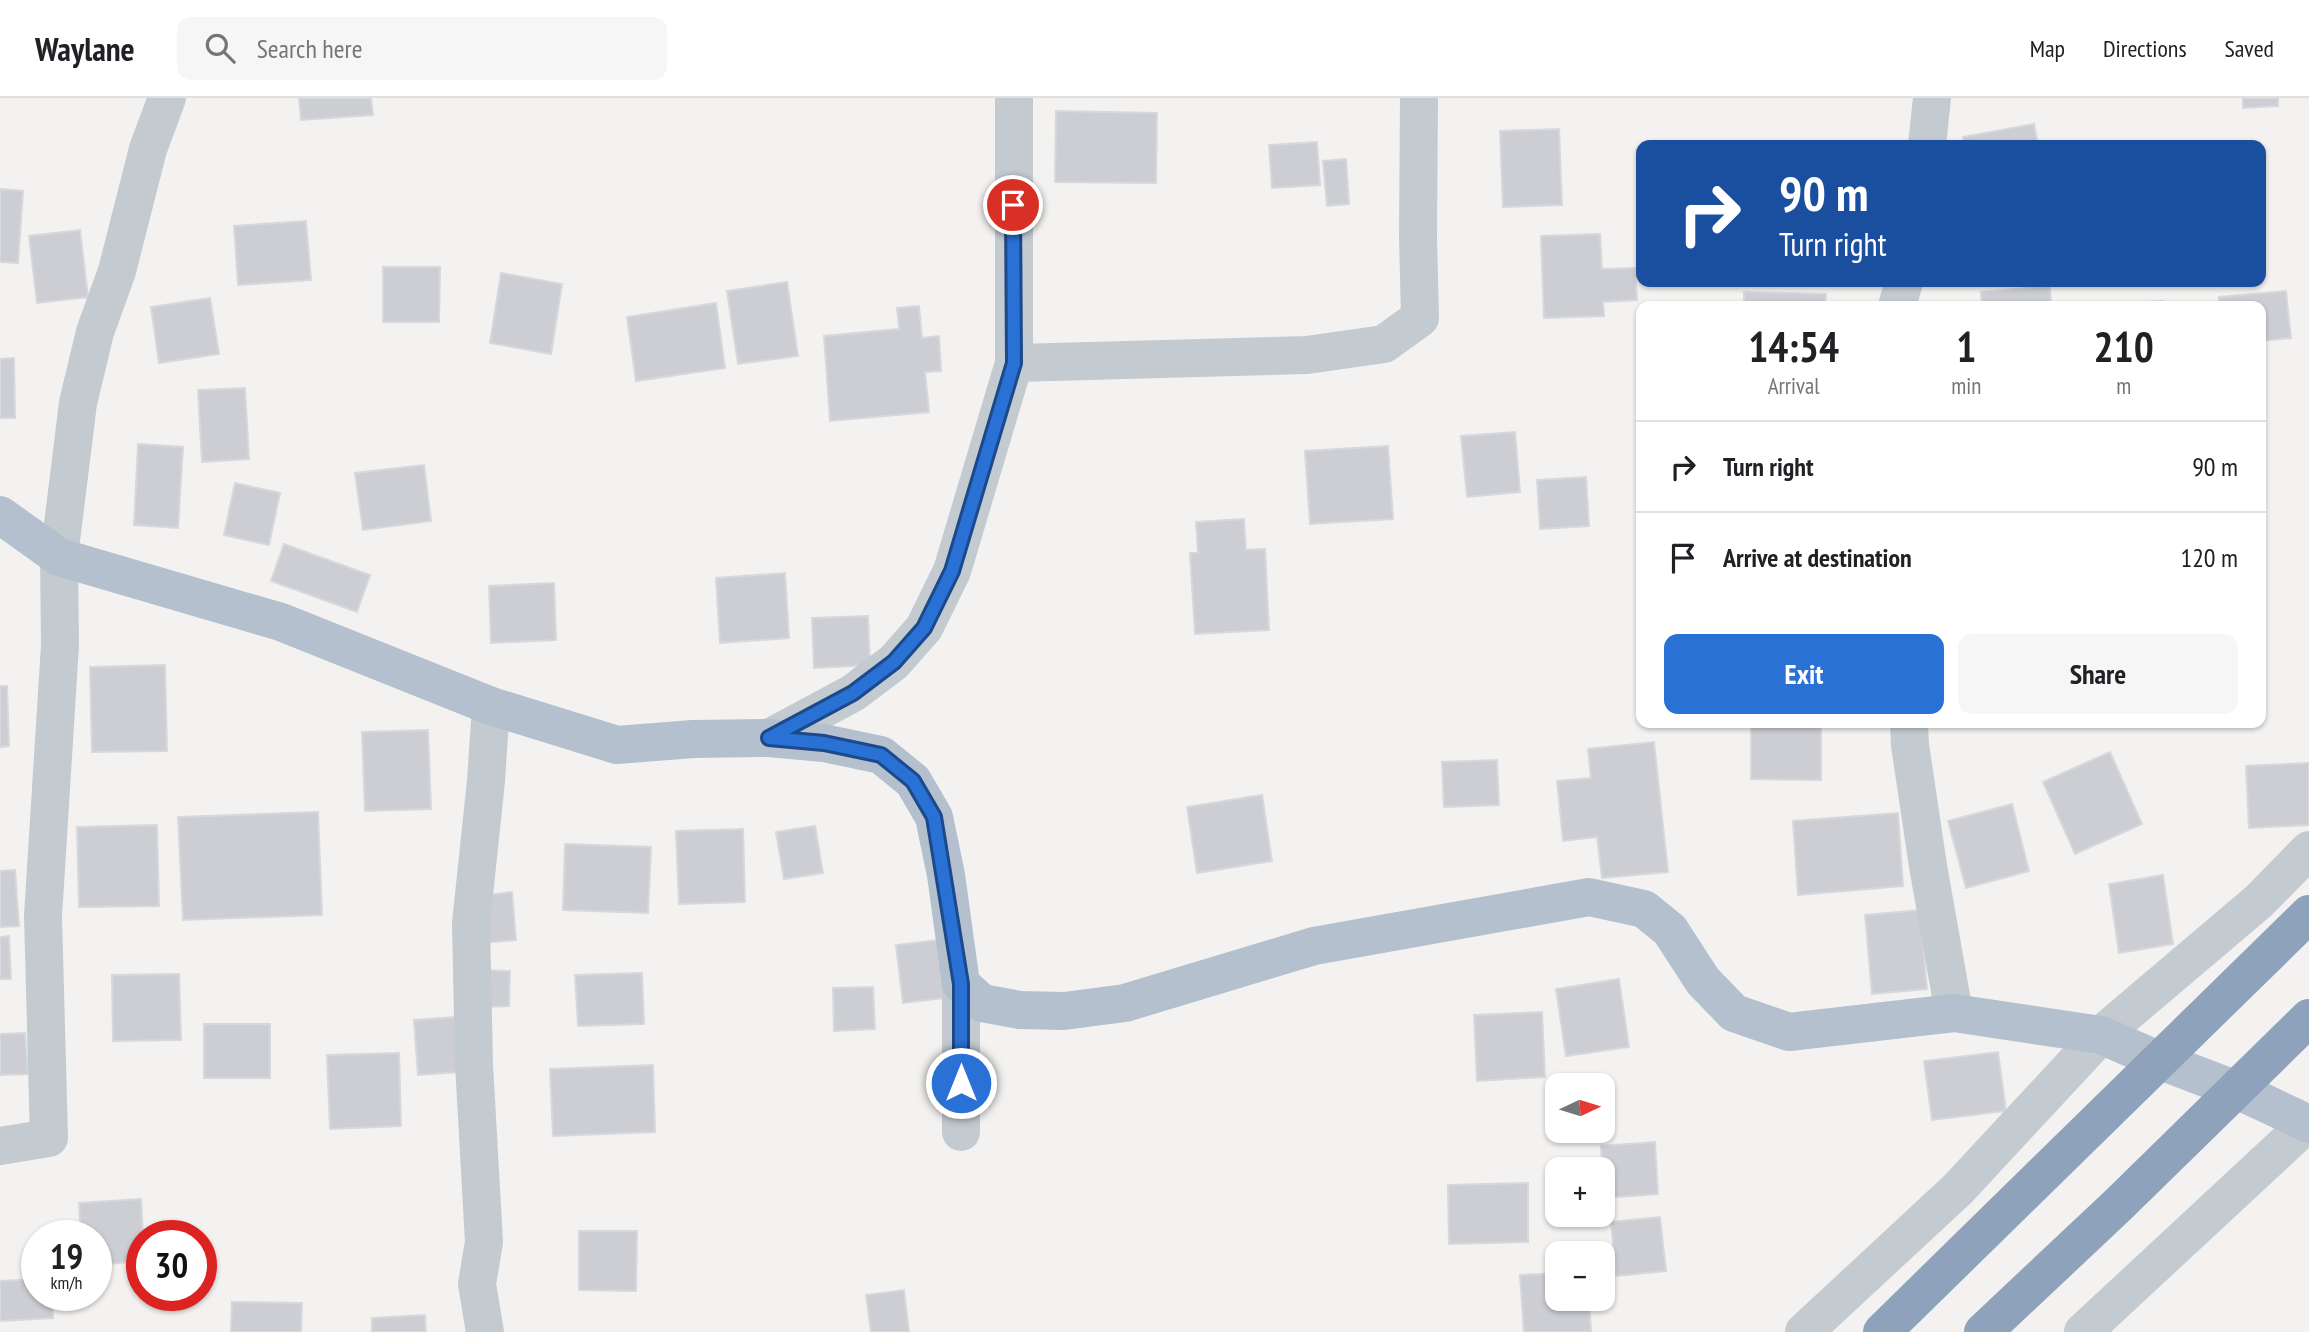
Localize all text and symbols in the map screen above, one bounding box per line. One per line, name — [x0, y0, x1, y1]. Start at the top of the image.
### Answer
search box — [177, 17, 667, 80]
text: Waylane — [35, 27, 135, 70]
icon: search — [201, 29, 239, 67]
text: Search here — [257, 32, 362, 65]
text: Map — [2030, 33, 2065, 64]
text: Directions — [2103, 33, 2187, 64]
text: Saved — [2225, 33, 2274, 64]
text: 90 m — [1779, 161, 1868, 225]
icon: right — [1664, 168, 1755, 259]
pin — [983, 175, 1043, 235]
icon: arrive — [994, 186, 1032, 224]
text: Turn right — [1779, 223, 1887, 265]
text: 14:54 — [1748, 319, 1839, 374]
text: 1 — [1956, 319, 1976, 374]
text: 210 — [2094, 319, 2154, 374]
text: Arrival — [1768, 371, 1820, 400]
text: min — [1951, 371, 1981, 400]
text: m — [2116, 371, 2131, 400]
icon: right — [1664, 448, 1702, 486]
text: Turn right — [1723, 450, 1814, 483]
text: 90 m — [2192, 450, 2238, 483]
icon: arrive — [1664, 539, 1702, 577]
text: Arrive at destination — [1723, 541, 1912, 574]
text: 120 m — [2180, 541, 2238, 574]
button: Exit — [1664, 634, 1944, 714]
button: Share — [1958, 634, 2238, 714]
position arrow — [924, 1046, 998, 1120]
north arrow — [1545, 1073, 1615, 1143]
map controls — [1545, 1073, 1615, 1311]
button: + — [1545, 1157, 1615, 1227]
speed limit sign: 30 — [126, 1220, 217, 1311]
text: 19 — [50, 1233, 83, 1279]
button: − — [1545, 1241, 1615, 1311]
text: km/h — [51, 1271, 82, 1294]

